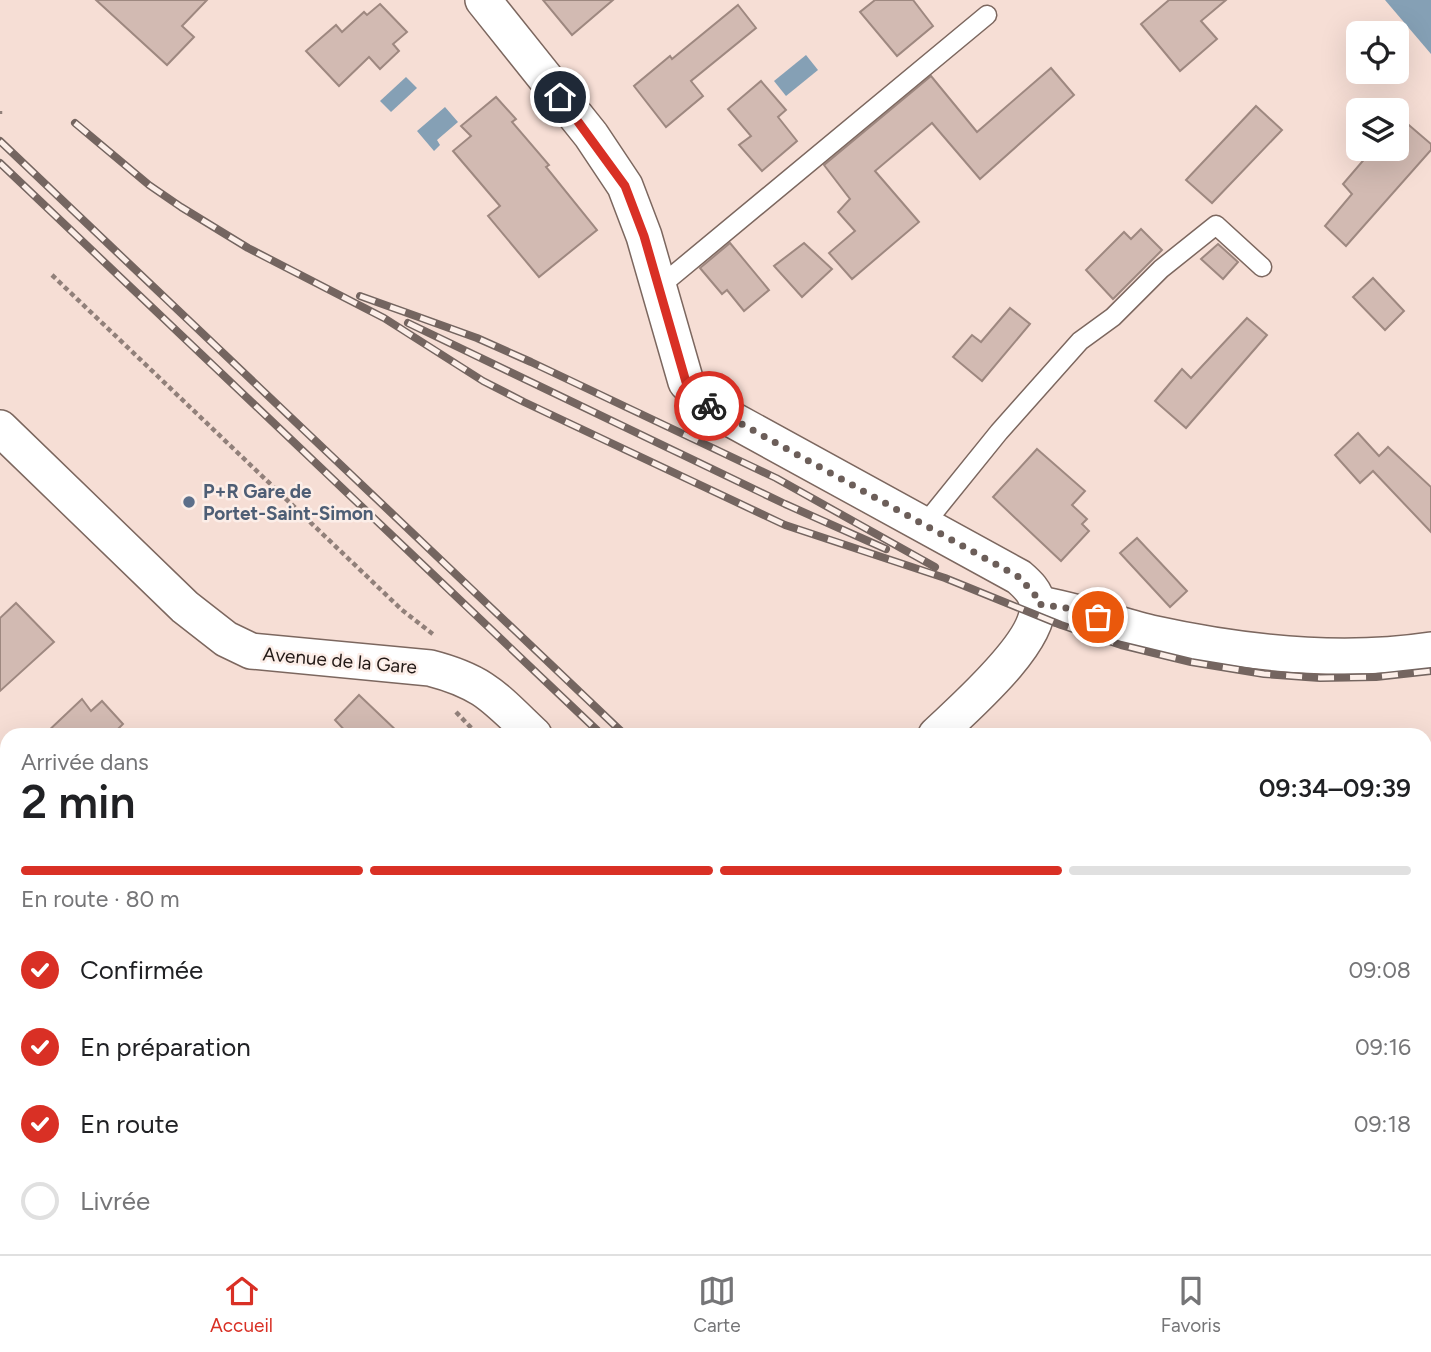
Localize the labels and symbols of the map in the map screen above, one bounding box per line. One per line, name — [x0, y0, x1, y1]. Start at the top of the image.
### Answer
pin — [530, 67, 590, 127]
courier — [674, 371, 744, 441]
place label: P+R Gare de Portet-Saint-Simon — [203, 480, 374, 525]
marker: P+R Gare de Portet-Saint-Simon — [181, 494, 197, 510]
pin — [1068, 587, 1128, 647]
street label: Avenue de la Gare — [262, 642, 418, 679]

